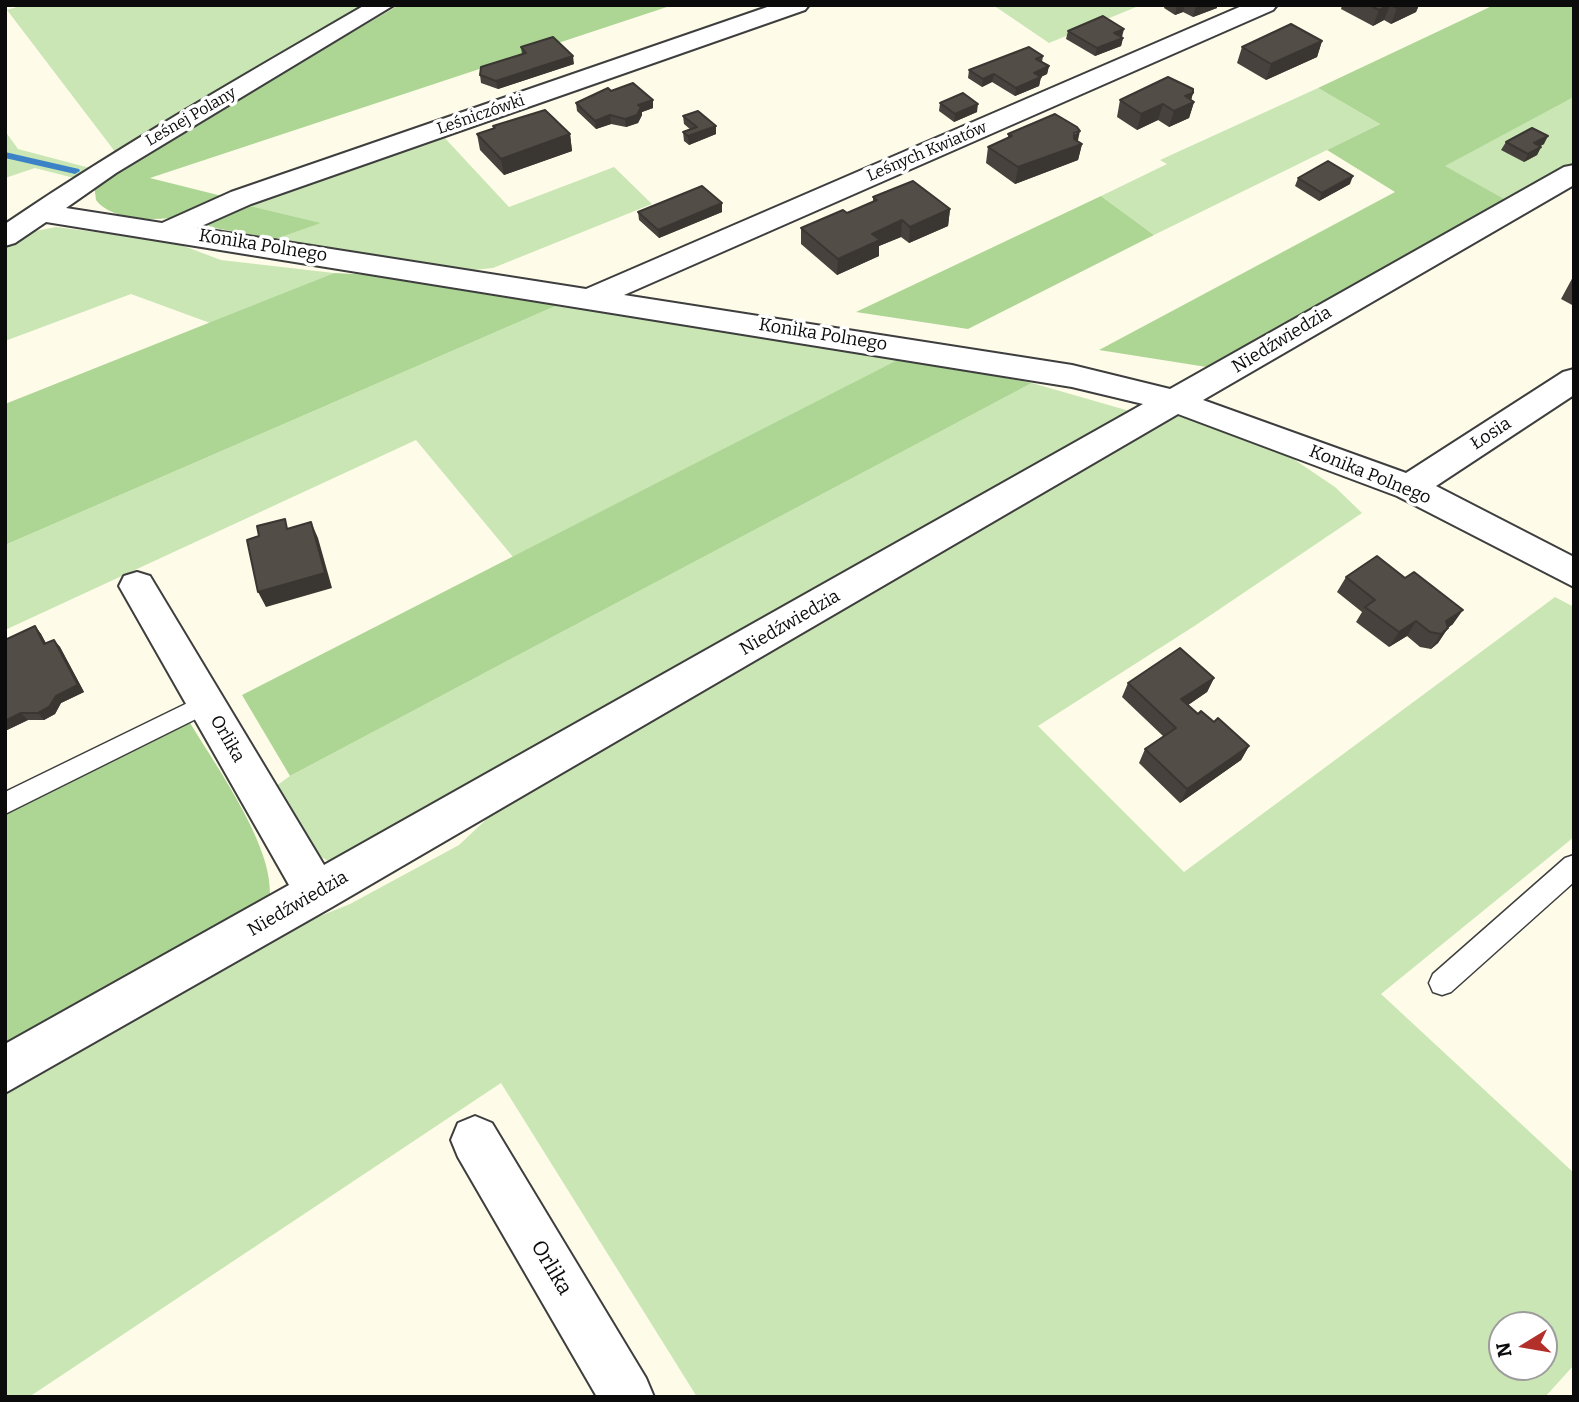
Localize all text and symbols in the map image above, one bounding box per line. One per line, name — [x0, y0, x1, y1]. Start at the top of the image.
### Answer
street label: Leśnej Polany — [142, 83, 240, 151]
street label: Leśniczówki — [435, 91, 527, 139]
street label: Leśnych Kwiatów — [864, 118, 990, 186]
street label: Konika Polnego — [197, 225, 329, 267]
street label: Niedźwiedzia — [1228, 302, 1336, 378]
street label: Konika Polnego — [757, 314, 889, 356]
street label: Łosia — [1467, 413, 1515, 455]
street label: Konika Polnego — [1306, 441, 1434, 509]
street label: Niedźwiedzia — [736, 586, 844, 660]
street label: Orlika — [205, 712, 249, 766]
street label: Niedźwiedzia — [244, 867, 352, 941]
street label: Orlika — [525, 1236, 577, 1300]
north arrow — [1488, 1311, 1558, 1381]
text: N — [1491, 1340, 1517, 1359]

